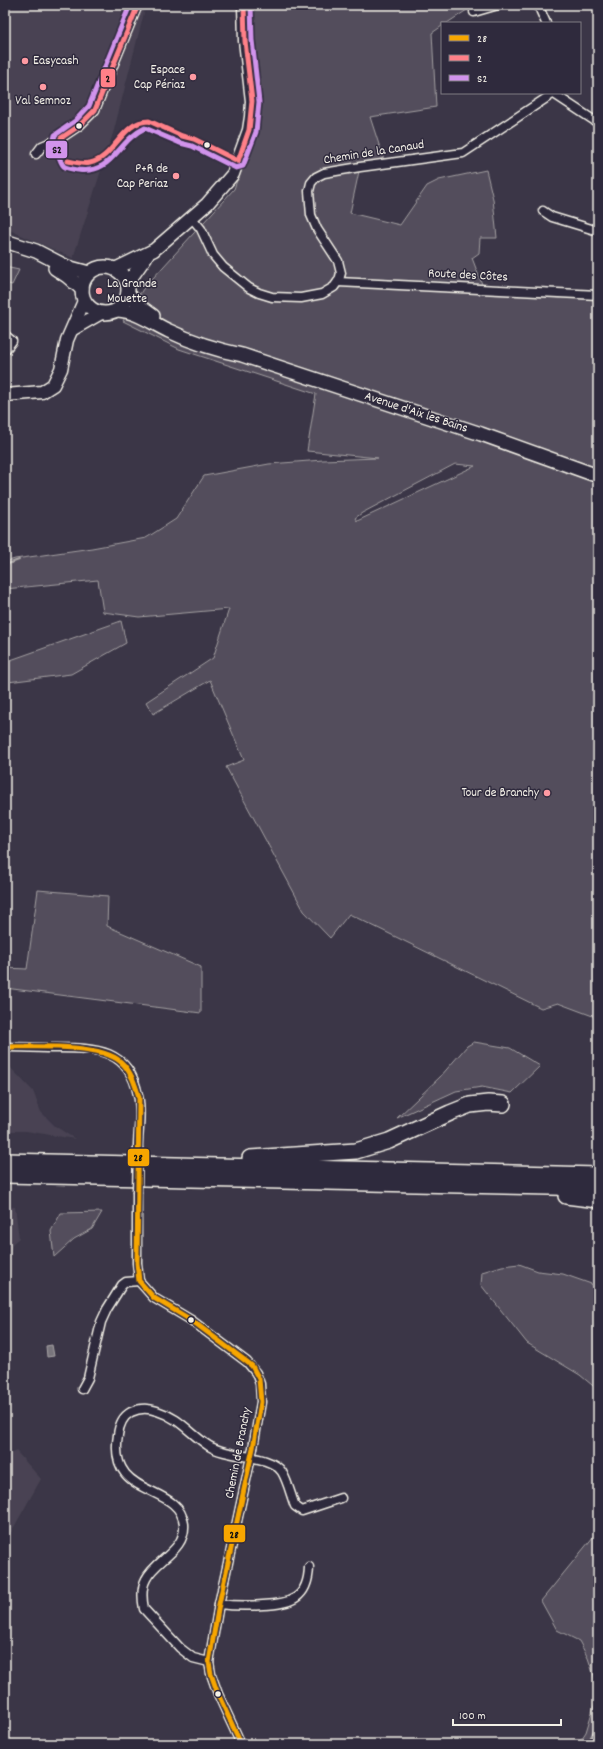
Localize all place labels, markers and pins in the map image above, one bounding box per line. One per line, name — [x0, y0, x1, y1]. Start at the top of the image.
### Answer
place label: Easycash — [33, 52, 79, 71]
marker: Easycash — [20, 56, 30, 66]
place label: Espace Cap Périaz — [134, 61, 185, 95]
marker: Espace Cap Périaz — [188, 72, 198, 82]
marker: Val Semnoz — [38, 82, 48, 92]
place label: Val Semnoz — [15, 92, 71, 111]
unlabelled marker — [74, 121, 84, 131]
unlabelled marker — [202, 140, 212, 150]
place label: P+R de Cap Periaz — [117, 160, 168, 194]
marker: P+R de Cap Periaz — [171, 171, 181, 181]
place label: La Grande Mouette — [107, 275, 157, 309]
marker: La Grande Mouette — [94, 286, 104, 296]
place label: Tour de Branchy — [461, 784, 540, 803]
marker: Tour de Branchy — [542, 788, 552, 798]
unlabelled marker — [186, 1315, 196, 1325]
unlabelled marker — [213, 1689, 223, 1699]

